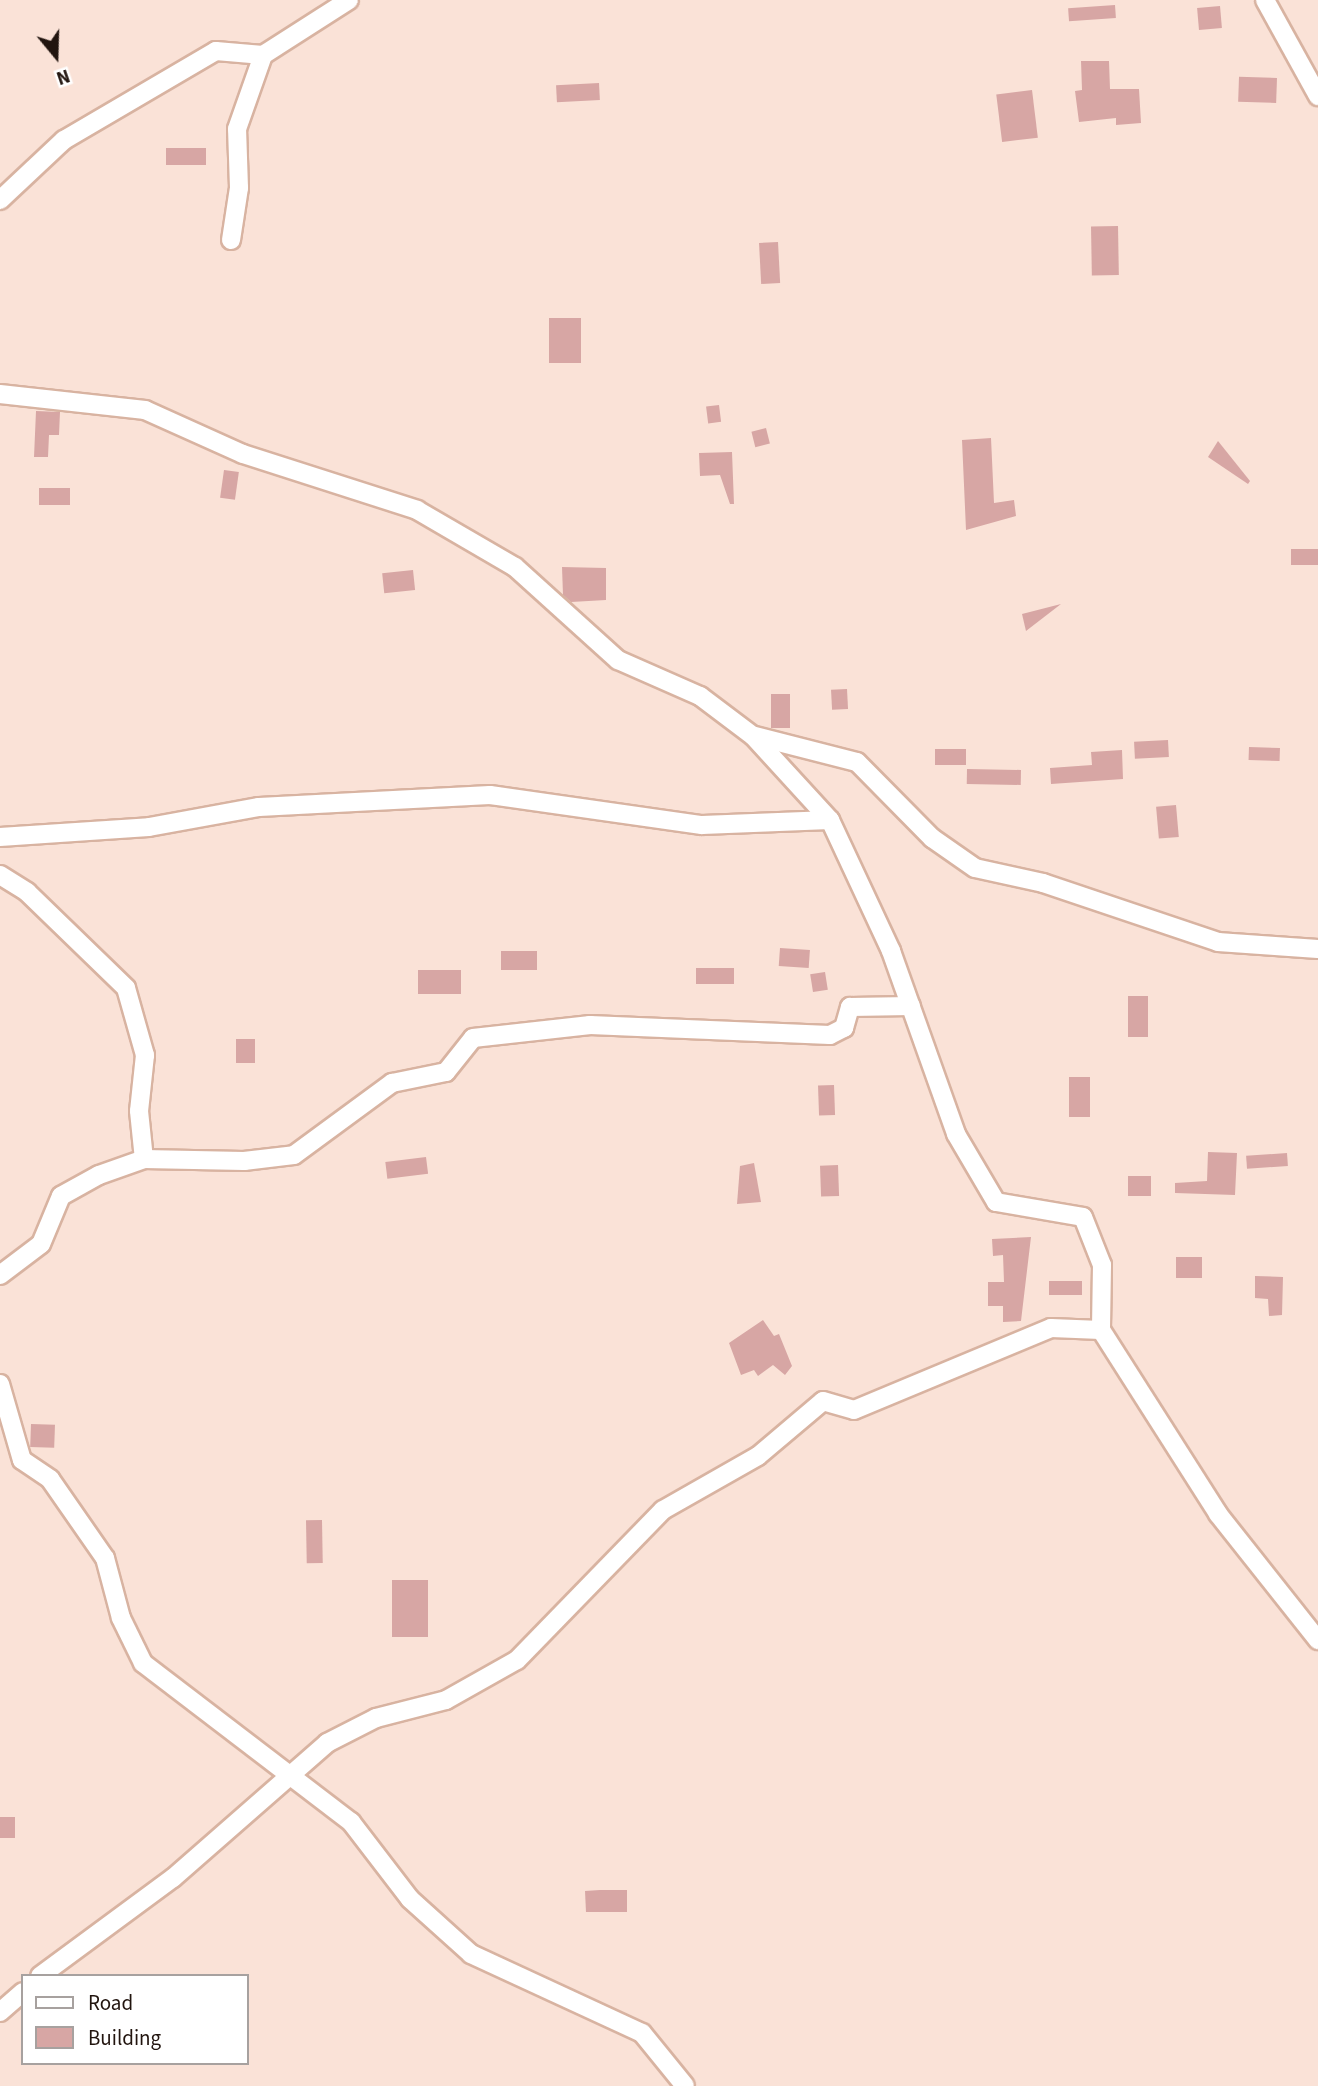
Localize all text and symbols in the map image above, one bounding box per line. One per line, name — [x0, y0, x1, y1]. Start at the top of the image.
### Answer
north arrow — [21, 21, 91, 91]
text: N — [53, 62, 73, 91]
legend — [21, 1974, 248, 2065]
text: Road — [88, 1988, 133, 2018]
text: Building — [88, 2023, 161, 2053]

